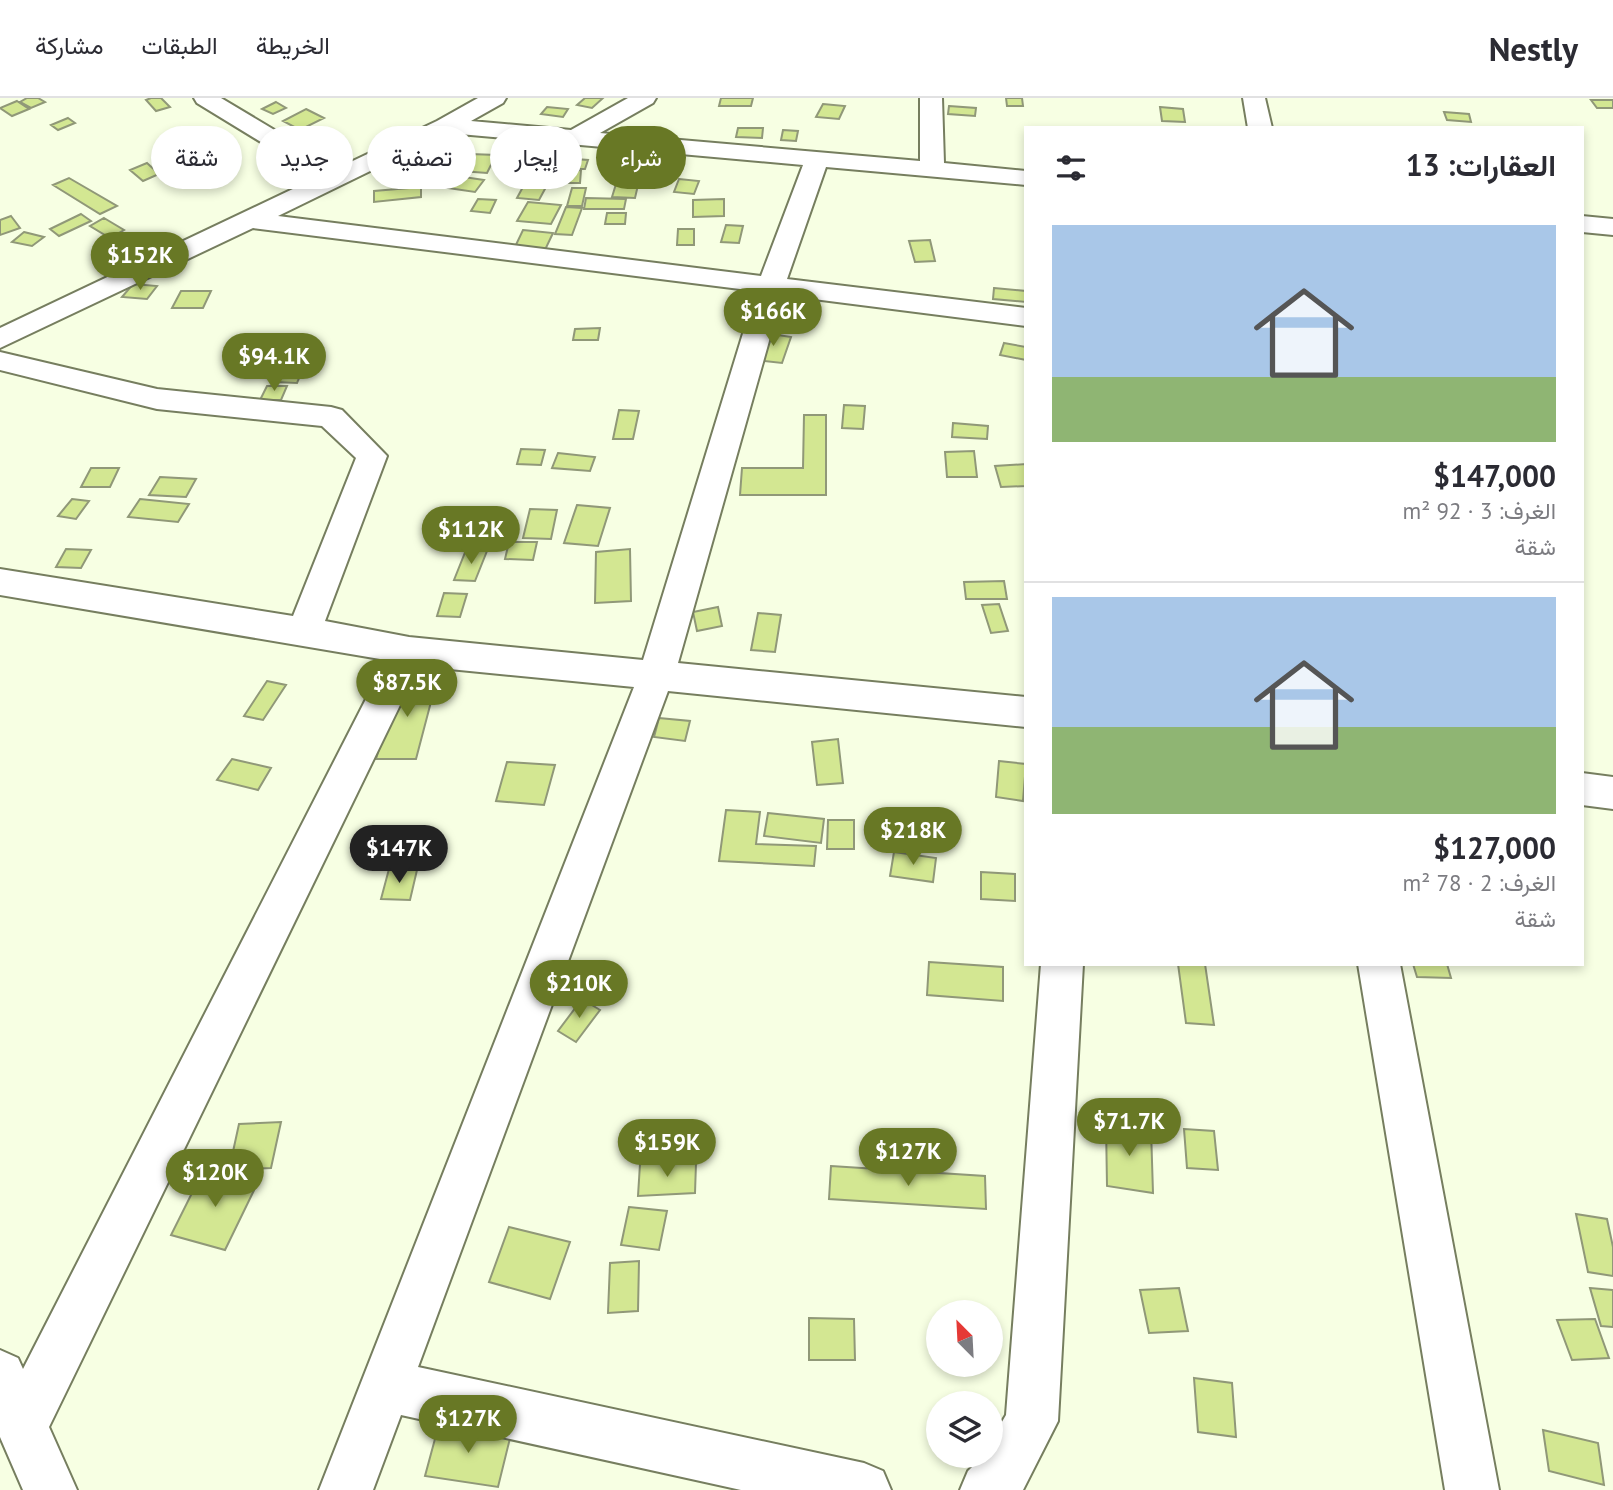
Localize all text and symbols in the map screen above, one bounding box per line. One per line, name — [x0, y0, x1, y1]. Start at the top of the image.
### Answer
text: Nestly — [1489, 27, 1578, 70]
text: مشاركة — [35, 30, 103, 61]
text: الطبقات — [141, 30, 218, 61]
text: الخريطة — [256, 30, 330, 61]
chip: شقة — [151, 126, 242, 189]
chip: جديد — [256, 126, 353, 189]
chip: تصفية — [367, 126, 476, 189]
chip: إيجار — [490, 126, 582, 189]
chip: شراء — [596, 126, 686, 189]
text: العقارات: 13 — [1406, 145, 1556, 184]
icon: filters — [1052, 149, 1090, 187]
pin: $152K — [91, 232, 189, 292]
text: $152K — [107, 240, 173, 269]
icon: home — [1241, 270, 1367, 396]
pin: $166K — [724, 288, 822, 348]
text: $166K — [740, 296, 806, 325]
pin: $94.1K — [217, 334, 331, 393]
text: $94.1K — [238, 341, 310, 370]
text: $147,000 — [1433, 456, 1556, 495]
text: الغرف: 3 · 92 m² — [1402, 496, 1556, 525]
pin: $112K — [422, 506, 520, 566]
text: $112K — [438, 514, 504, 543]
text: شقة — [1514, 532, 1556, 561]
icon: home — [1241, 642, 1367, 768]
pin: $87.5K — [350, 660, 464, 719]
text: $87.5K — [372, 667, 442, 696]
pin: $218K — [864, 808, 962, 867]
text: $218K — [880, 815, 946, 844]
pin: $147K — [350, 826, 448, 885]
text: $127,000 — [1433, 828, 1556, 867]
text: $147K — [366, 833, 432, 862]
text: الغرف: 2 · 78 m² — [1402, 868, 1556, 897]
text: شقة — [1514, 904, 1556, 933]
pin: $210K — [530, 960, 628, 1020]
text: $210K — [546, 968, 612, 997]
pin: $71.7K — [1072, 1098, 1186, 1158]
text: $71.7K — [1093, 1106, 1165, 1135]
pin: $159K — [618, 1119, 716, 1179]
text: $159K — [634, 1127, 700, 1156]
pin: $127K — [859, 1128, 957, 1188]
text: $127K — [875, 1136, 941, 1165]
pin: $120K — [166, 1150, 264, 1209]
text: $120K — [182, 1157, 248, 1186]
north arrow — [926, 1300, 1003, 1377]
map controls — [926, 1300, 1003, 1468]
button: layers — [926, 1391, 1003, 1468]
pin: $127K — [419, 1396, 517, 1455]
text: $127K — [435, 1403, 501, 1432]

